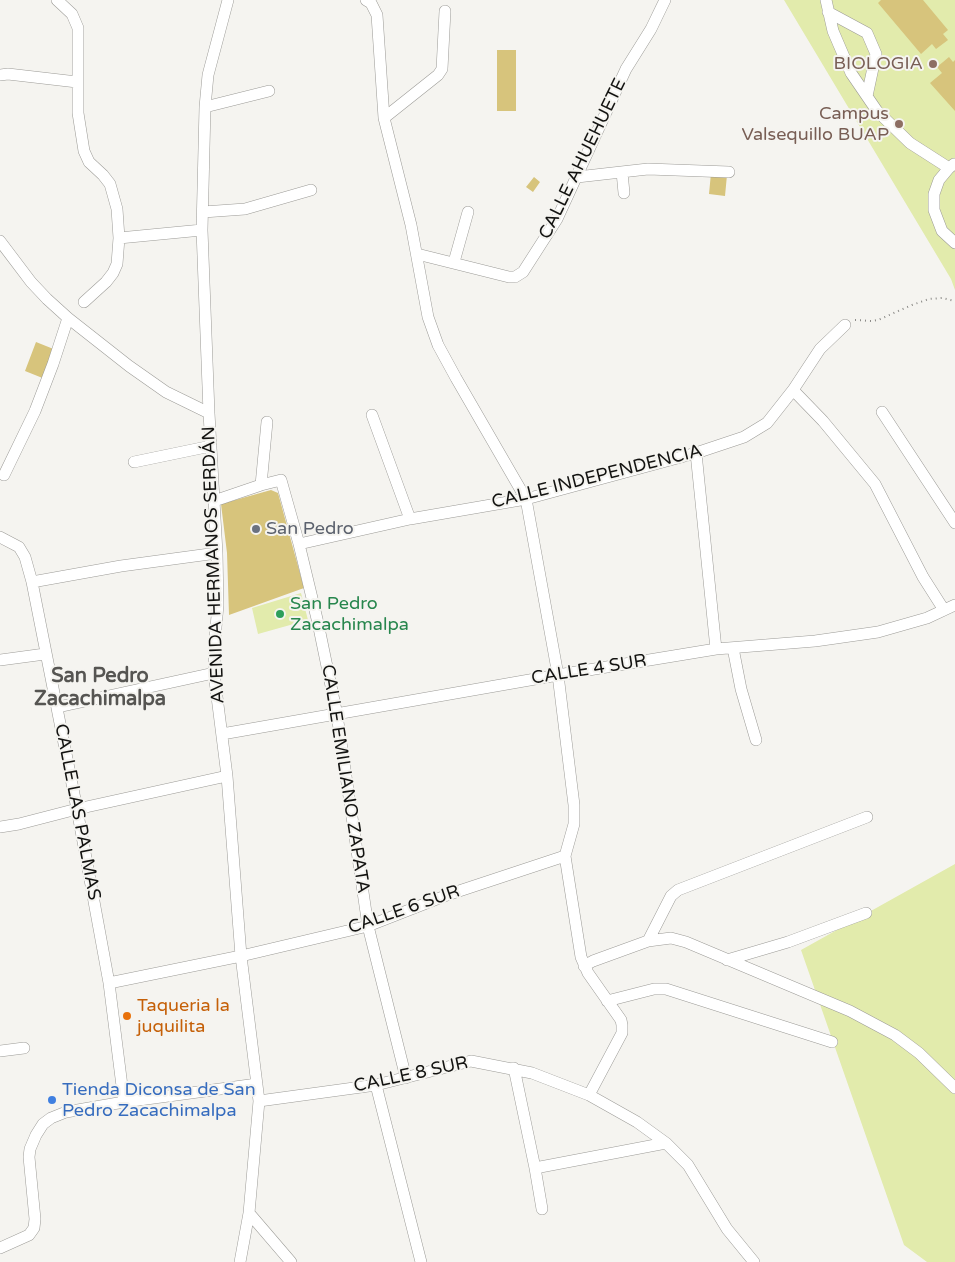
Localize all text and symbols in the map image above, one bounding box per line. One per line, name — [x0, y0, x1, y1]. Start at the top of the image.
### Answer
place label: BIOLOGIA — [834, 53, 923, 75]
marker: BIOLOGIA — [927, 58, 939, 70]
street label: CALLE AHUEHUETE — [535, 75, 631, 243]
place label: Campus Valsequillo BUAP — [741, 103, 889, 146]
marker: Campus Valsequillo BUAP — [893, 118, 905, 130]
street label: AVENIDA HERMANOS SERDÁN — [198, 426, 230, 704]
street label: CALLE INDEPENDENCIA — [490, 440, 704, 514]
place label: San Pedro — [266, 518, 354, 540]
marker: San Pedro — [250, 523, 262, 535]
place label: San Pedro Zacachimalpa — [290, 593, 409, 636]
marker: San Pedro Zacachimalpa — [274, 608, 286, 620]
street label: CALLE 4 SUR — [530, 650, 648, 690]
street label: CALLE EMILIANO ZAPATA — [316, 663, 374, 895]
district label: San Pedro Zacachimalpa — [34, 665, 166, 712]
street label: CALLE LAS PALMAS — [49, 722, 105, 902]
street label: CALLE 6 SUR — [345, 881, 463, 939]
place label: Taqueria la juquilita — [137, 995, 230, 1038]
marker: Taqueria la juquilita — [121, 1010, 133, 1022]
street label: CALLE 8 SUR — [352, 1052, 470, 1098]
place label: Tienda Diconsa de San Pedro Zacachimalpa — [62, 1079, 256, 1122]
marker: Tienda Diconsa de San Pedro Zacachimalpa — [46, 1094, 58, 1106]

